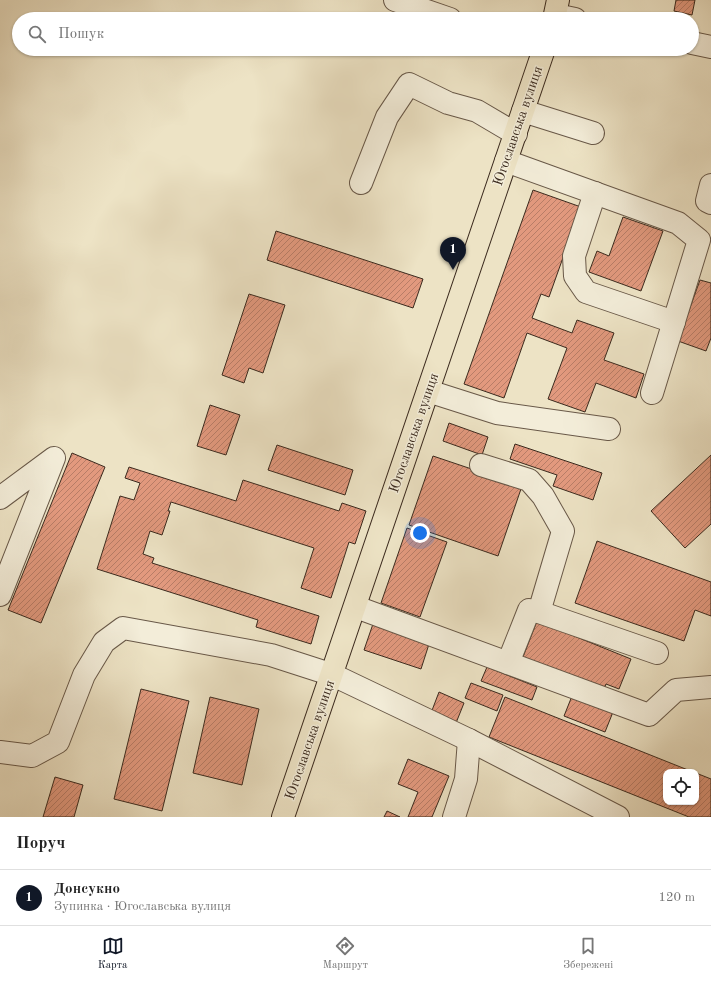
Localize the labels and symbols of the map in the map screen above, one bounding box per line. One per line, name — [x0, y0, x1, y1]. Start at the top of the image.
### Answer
street label: Югославська вулиця — [491, 64, 545, 188]
pin: 1 — [440, 237, 466, 270]
street label: Югославська вулиця — [387, 371, 441, 495]
your location — [410, 523, 430, 543]
street label: Югославська вулиця — [283, 678, 337, 802]

